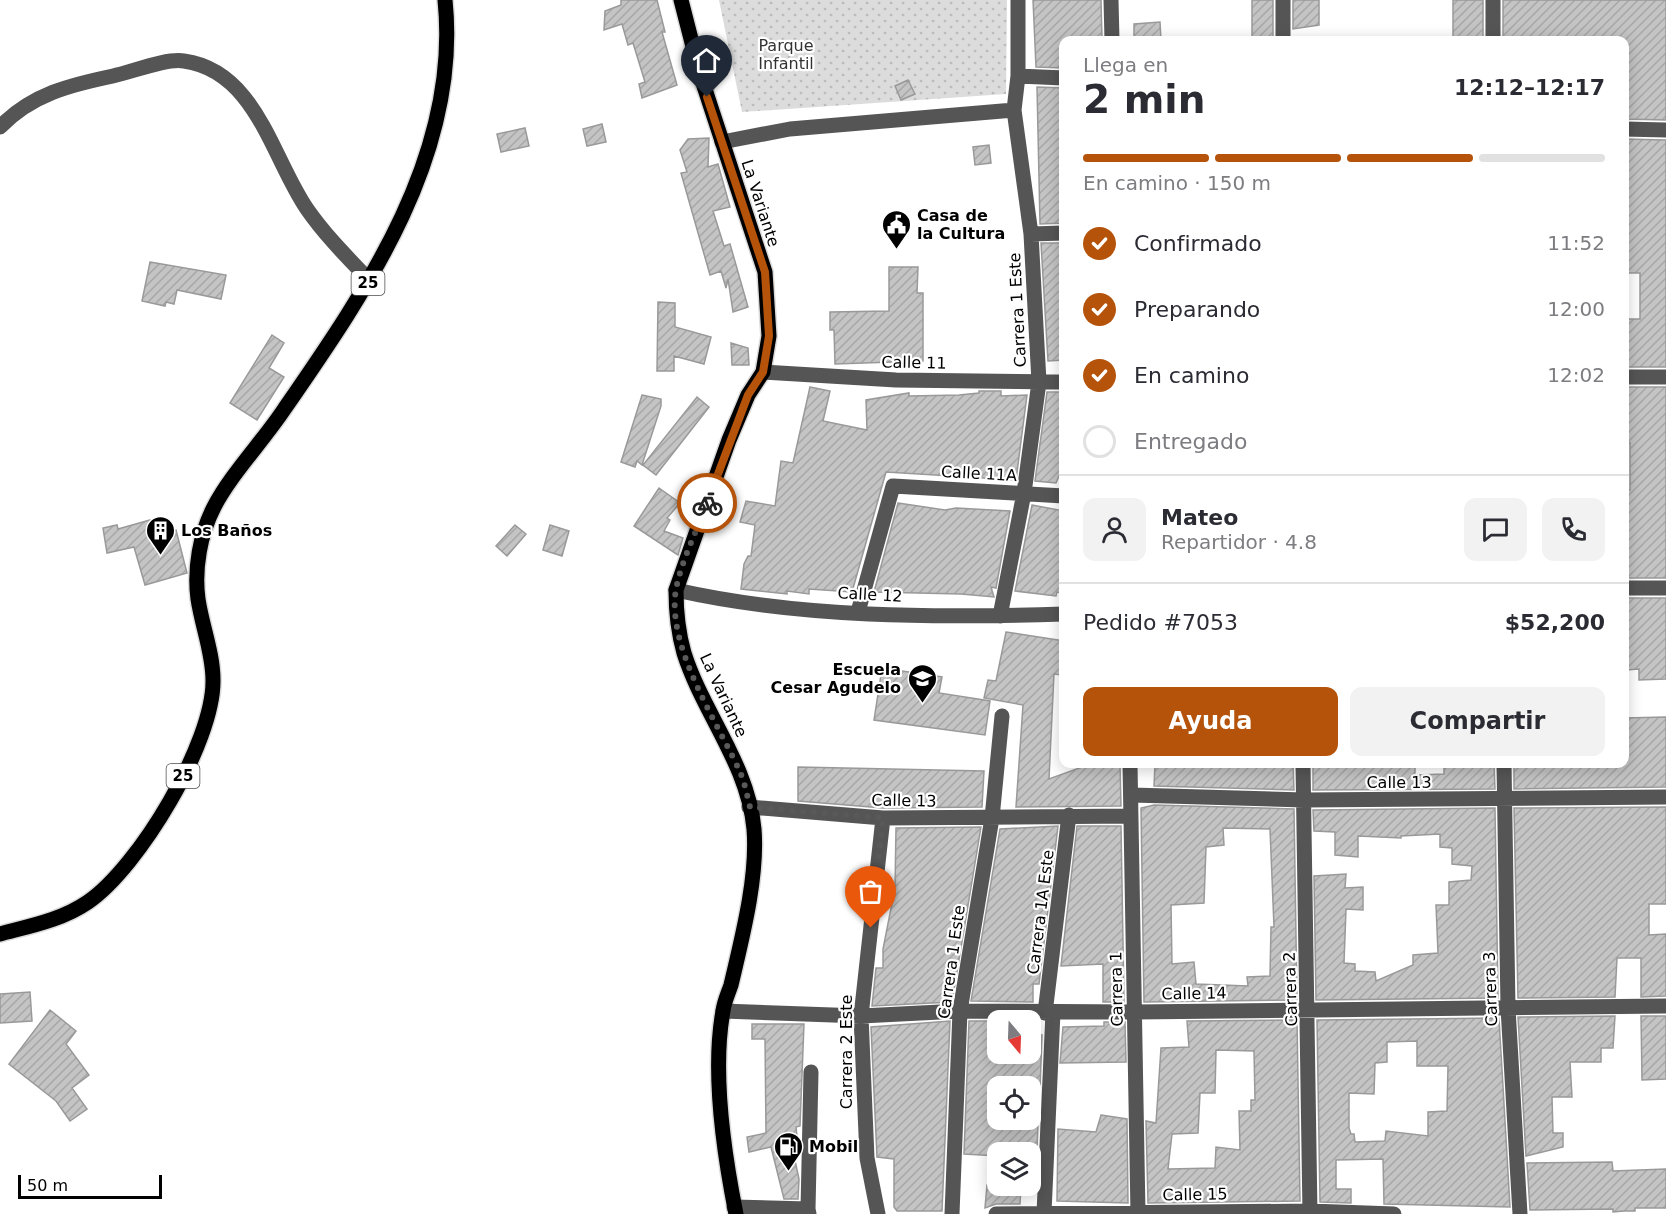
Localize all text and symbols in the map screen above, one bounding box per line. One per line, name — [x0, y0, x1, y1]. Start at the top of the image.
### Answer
pin — [681, 35, 732, 97]
park label: Parque Infantil — [758, 36, 814, 73]
icon: home — [690, 44, 723, 77]
text: Llega en — [1083, 53, 1168, 77]
text: 12:12–12:17 — [1454, 75, 1605, 100]
text: 2 min — [1083, 77, 1205, 122]
street label: La Variante — [738, 157, 784, 249]
text: En camino · 150 m — [1083, 171, 1271, 195]
place label: Casa de la Cultura — [917, 206, 1005, 243]
public building icon: Casa de la Cultura — [880, 208, 912, 250]
icon: check — [1083, 227, 1116, 260]
text: Confirmado — [1134, 231, 1262, 256]
text: 11:52 — [1547, 231, 1605, 255]
street label: Carrera 1 Este — [1005, 252, 1030, 368]
road number: 25 — [352, 271, 385, 295]
icon: check — [1083, 293, 1116, 326]
text: Preparando — [1134, 297, 1260, 322]
text: 12:00 — [1547, 297, 1605, 321]
street label: Calle 11 — [881, 352, 947, 373]
icon: check — [1083, 359, 1116, 392]
text: En camino — [1134, 363, 1249, 388]
text: 12:02 — [1547, 363, 1605, 387]
text: Entregado — [1134, 429, 1247, 454]
street label: Calle 11A — [940, 462, 1018, 485]
courier — [677, 473, 737, 533]
icon: bike — [691, 487, 724, 520]
button: person — [1083, 498, 1146, 561]
button: chat — [1464, 498, 1527, 561]
button: phone — [1542, 498, 1605, 561]
text: Mateo — [1161, 505, 1238, 530]
building icon: Los Baños — [144, 514, 176, 556]
place label: Los Baños — [181, 521, 272, 540]
text: Repartidor · 4.8 — [1161, 530, 1317, 554]
street label: Calle 12 — [837, 583, 903, 606]
text: Pedido #7053 — [1083, 610, 1238, 635]
text: $52,200 — [1505, 610, 1605, 635]
street label: La Variante — [696, 650, 751, 740]
place label: Escuela Cesar Agudelo — [771, 660, 901, 697]
school or university icon: Escuela Cesar Agudelo — [906, 662, 938, 704]
button: Ayuda — [1083, 687, 1338, 756]
button: Compartir — [1350, 687, 1605, 756]
road number: 25 — [166, 764, 200, 788]
street label: Calle 13 — [1366, 773, 1432, 792]
street label: Calle 13 — [871, 790, 937, 811]
street label: Carrera 1A Este — [1023, 849, 1058, 976]
pin — [845, 866, 896, 928]
icon: bag — [854, 875, 887, 908]
street label: Carrera 1 Este — [934, 904, 969, 1020]
street label: Carrera 1 — [1106, 951, 1127, 1027]
street label: Carrera 2 — [1280, 951, 1301, 1027]
street label: Carrera 3 — [1480, 951, 1501, 1027]
street label: Calle 14 — [1161, 983, 1227, 1004]
street label: Carrera 2 Este — [837, 995, 856, 1109]
north arrow — [987, 1010, 1041, 1064]
map controls — [987, 1010, 1041, 1196]
button: locate — [987, 1076, 1041, 1130]
fuel station icon: Mobil — [772, 1130, 804, 1172]
place label: Mobil — [809, 1137, 858, 1156]
button: layers — [987, 1142, 1041, 1196]
scale bar — [18, 1172, 162, 1200]
text: 50 m — [27, 1176, 68, 1195]
street label: Calle 15 — [1162, 1184, 1228, 1205]

